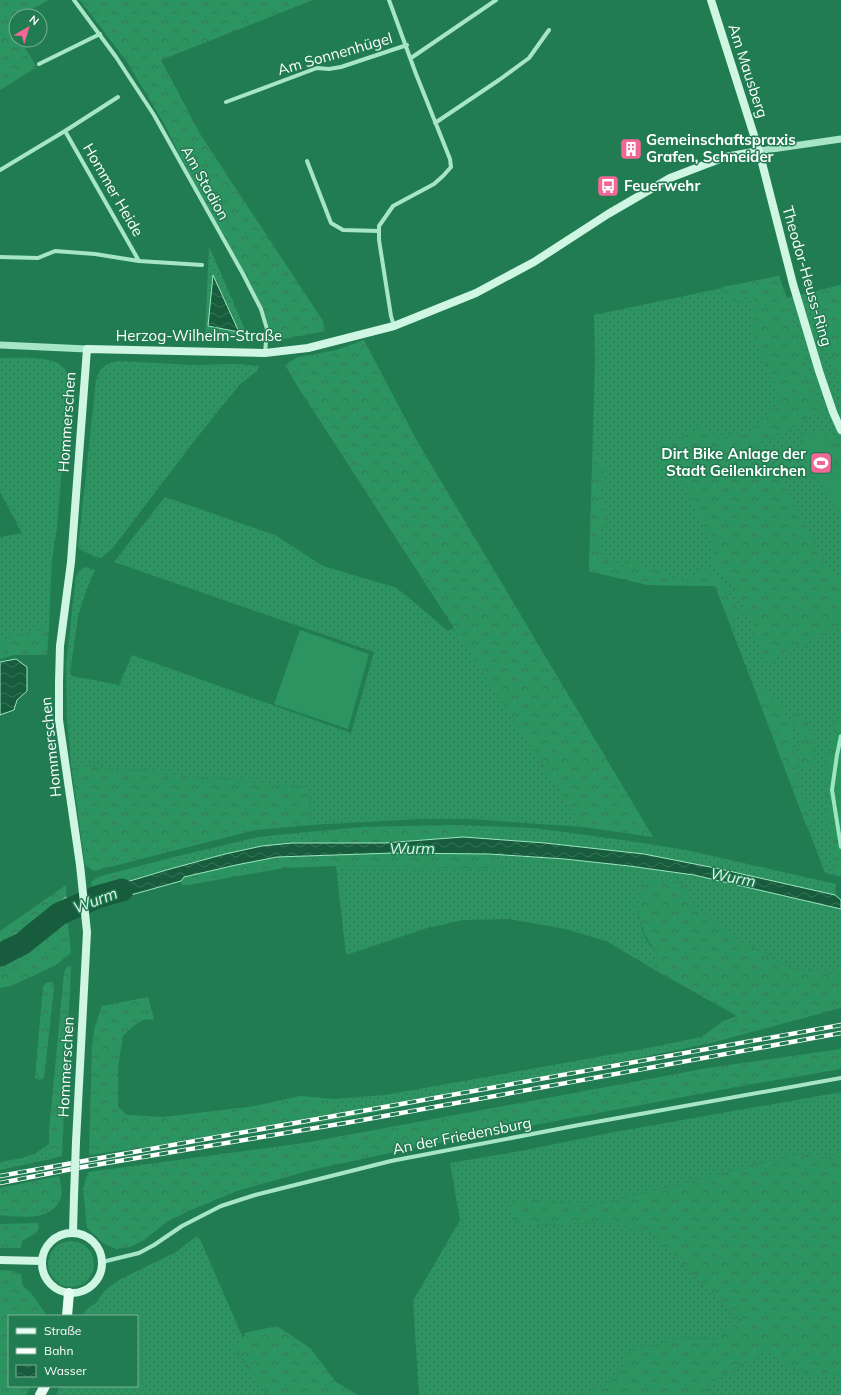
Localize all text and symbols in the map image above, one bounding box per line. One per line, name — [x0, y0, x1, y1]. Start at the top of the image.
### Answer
north arrow — [8, 8, 48, 48]
text: N — [27, 12, 42, 28]
street label: Am Mausberg — [724, 21, 773, 120]
street label: Am Sonnenhügel — [275, 28, 395, 79]
place label: Gemeinschaftspraxis Grafen, Schneider — [646, 130, 796, 166]
building icon: Gemeinschaftspraxis Grafen, Schneider — [618, 136, 644, 162]
street label: Hommer Heide — [79, 140, 148, 240]
street label: Am Stadion — [177, 142, 234, 223]
bus stop icon: Feuerwehr — [595, 173, 621, 199]
place label: Feuerwehr — [624, 176, 700, 195]
street label: Theodor-Heuss-Ring — [778, 204, 837, 348]
street label: Herzog-Wilhelm-Straße — [116, 326, 282, 345]
street label: Hommerschen — [54, 371, 79, 473]
place label: Dirt Bike Anlage der Stadt Geilenkirchen — [661, 444, 806, 480]
sports icon: Dirt Bike Anlage der Stadt Geilenkirchen — [808, 450, 834, 476]
street label: Hommerschen — [36, 696, 65, 798]
water label: Wurm — [389, 838, 435, 858]
water label: Wurm — [708, 863, 758, 891]
water label: Wurm — [70, 882, 120, 918]
street label: Hommerschen — [53, 1016, 78, 1118]
street label: An der Friedensburg — [391, 1113, 533, 1158]
legend — [8, 1315, 138, 1387]
text: Straße — [44, 1323, 81, 1338]
text: Bahn — [44, 1343, 73, 1358]
text: Wasser — [44, 1363, 87, 1378]

